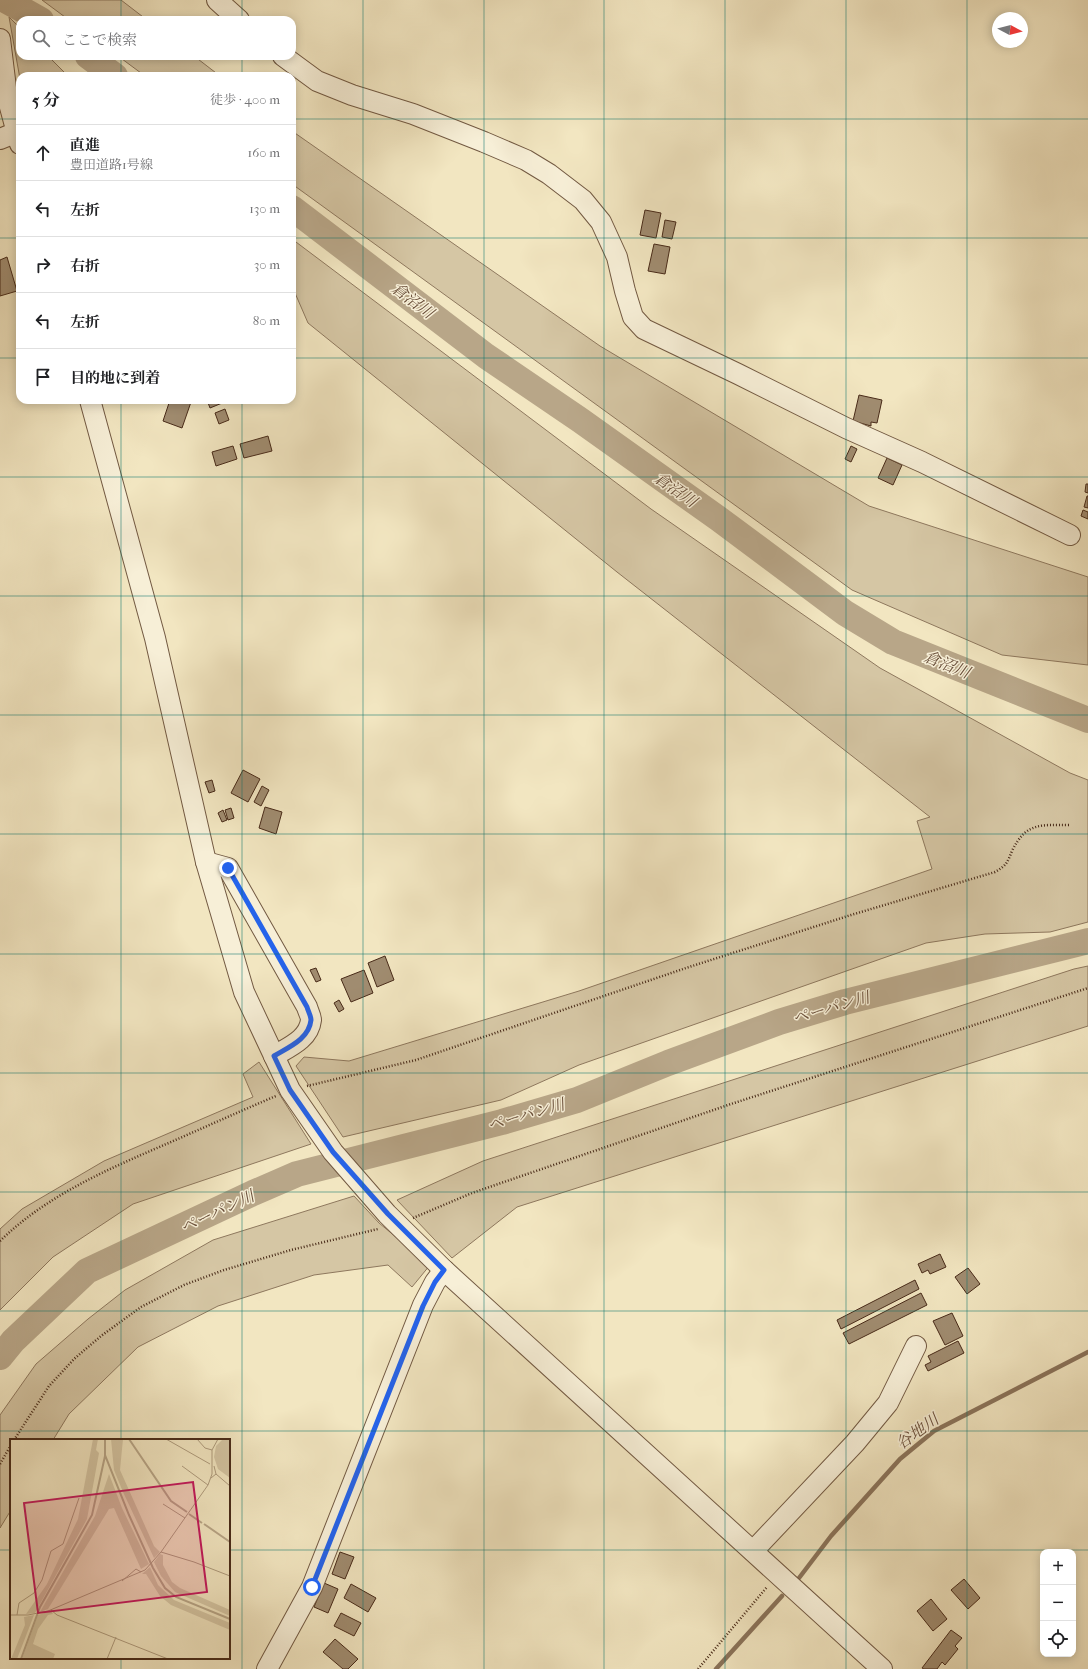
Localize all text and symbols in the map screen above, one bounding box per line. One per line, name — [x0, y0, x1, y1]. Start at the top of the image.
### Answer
north arrow — [992, 12, 1028, 48]
search box — [16, 16, 296, 60]
icon: search — [30, 27, 52, 49]
text: ここで検索 — [62, 31, 137, 49]
text: 5 分 — [32, 90, 60, 110]
text: 徒歩 · 400 m — [210, 92, 280, 107]
text: 直進 — [70, 136, 100, 154]
icon: ahead — [32, 142, 54, 164]
text: 160 m — [248, 145, 280, 160]
text: 豊田道路1号線 — [70, 157, 153, 172]
icon: left — [32, 198, 54, 220]
text: 左折 — [70, 201, 100, 219]
text: 130 m — [249, 201, 280, 216]
icon: right — [32, 254, 54, 276]
text: 右折 — [70, 257, 100, 275]
text: 30 m — [254, 257, 280, 272]
water label: 倉沼川 — [388, 278, 439, 324]
icon: left — [32, 310, 54, 332]
text: 左折 — [70, 313, 100, 331]
text: 80 m — [253, 313, 280, 328]
icon: arrive — [32, 366, 54, 388]
text: 目的地に到着 — [70, 369, 160, 387]
water label: 倉沼川 — [651, 468, 702, 512]
water label: 倉沼川 — [921, 647, 974, 683]
route end — [219, 859, 237, 877]
water label: ペーパン川 — [790, 987, 874, 1028]
water label: ペーパン川 — [485, 1094, 569, 1135]
water label: ペーパン川 — [177, 1185, 259, 1237]
water label: 谷地川 — [892, 1408, 944, 1453]
inset map — [10, 1439, 230, 1659]
map controls — [1040, 1549, 1076, 1657]
button: + — [1040, 1549, 1076, 1585]
route start — [303, 1578, 321, 1596]
button: − — [1040, 1585, 1076, 1621]
button: locate — [1040, 1621, 1076, 1657]

